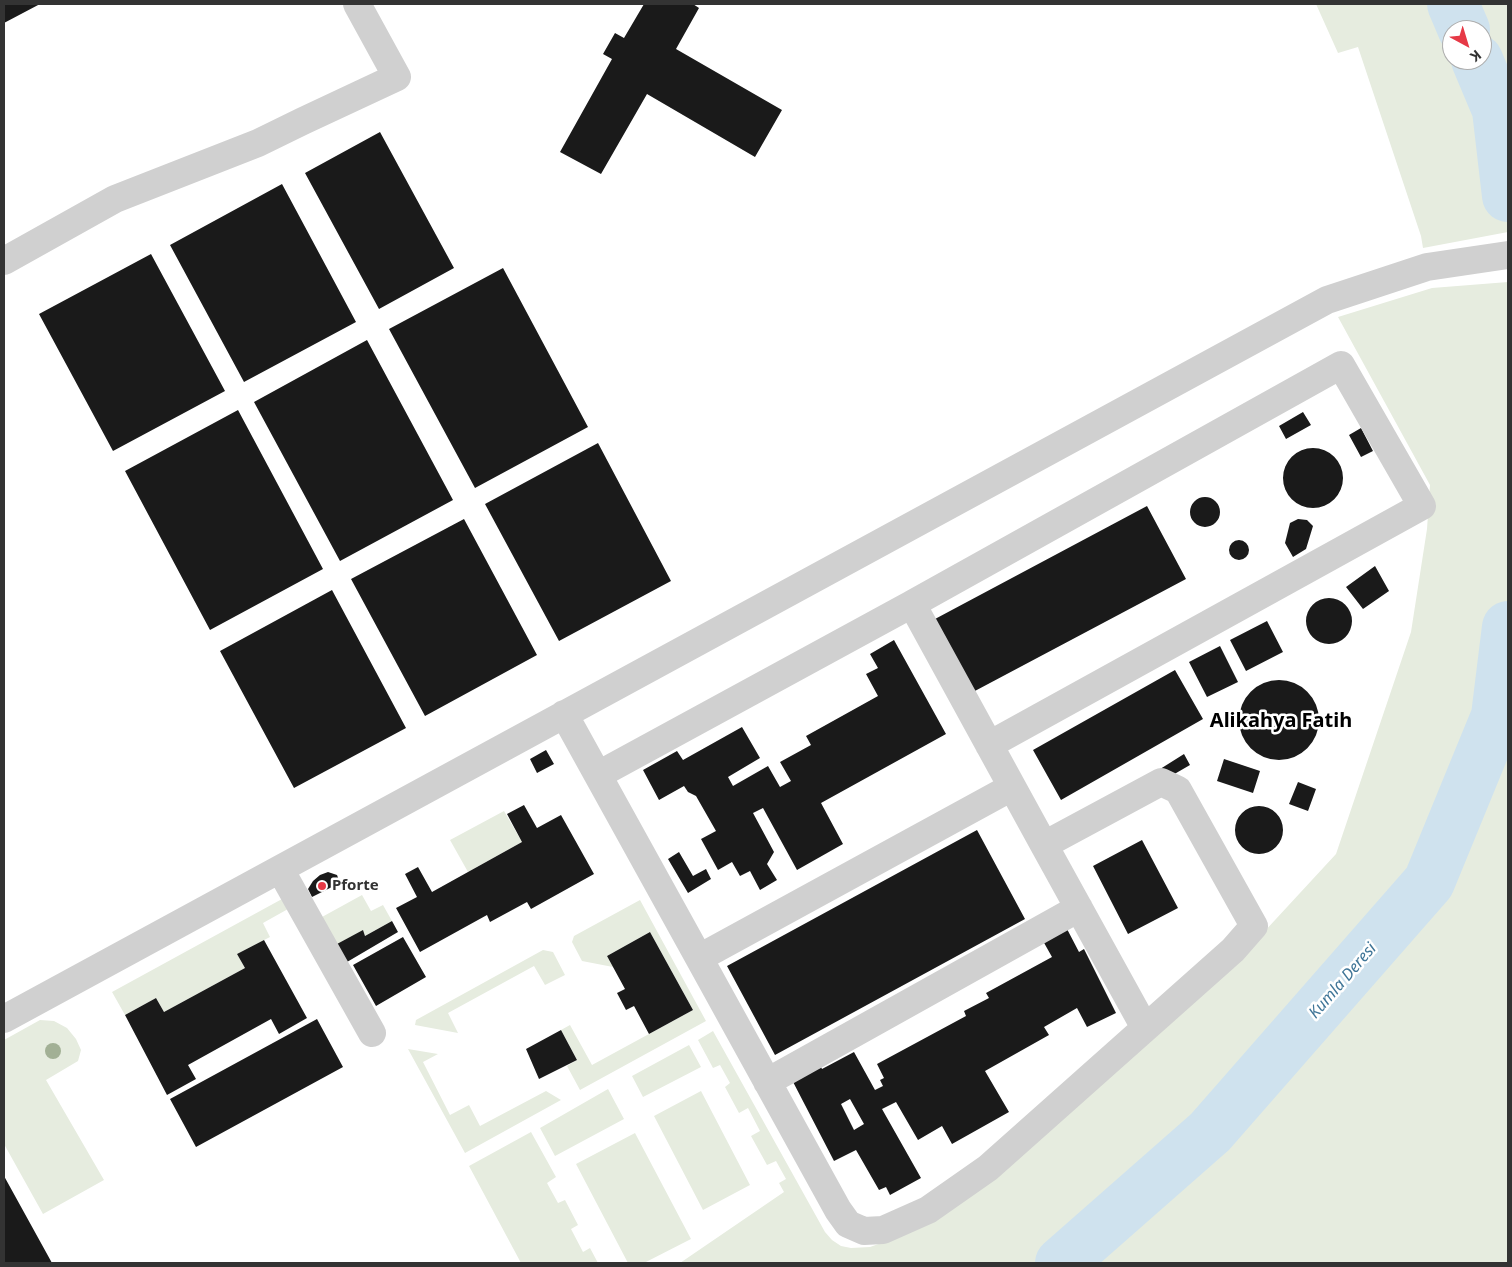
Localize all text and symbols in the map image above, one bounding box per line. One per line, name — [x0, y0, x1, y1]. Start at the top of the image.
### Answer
north arrow — [1442, 20, 1492, 70]
text: K — [1467, 46, 1486, 67]
district label: Alikahya Fatih — [1210, 709, 1352, 733]
place label: Pforte — [332, 877, 379, 895]
marker: Pforte — [316, 880, 328, 892]
water label: Kumla Deresi — [1305, 939, 1381, 1023]

